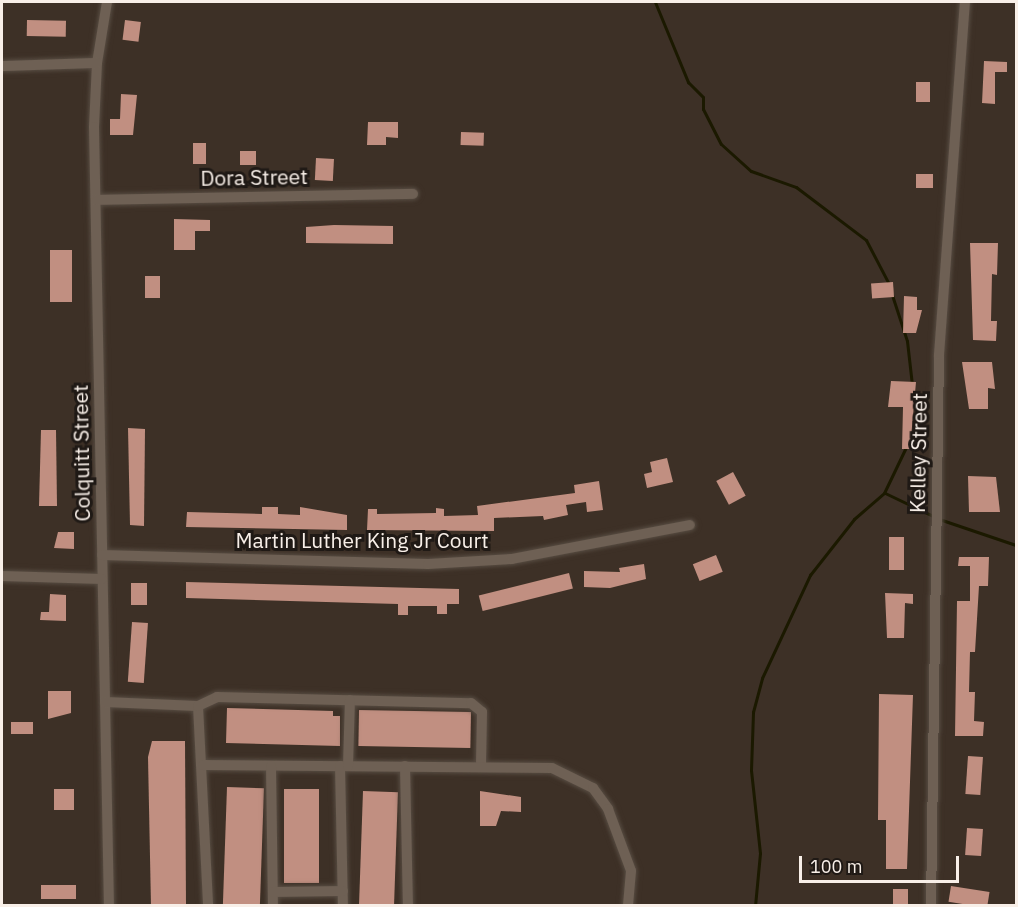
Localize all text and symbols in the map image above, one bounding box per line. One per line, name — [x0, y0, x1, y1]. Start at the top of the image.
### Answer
street label: Dora Street — [200, 163, 308, 191]
street label: Colquitt Street — [67, 384, 95, 522]
street label: Kelley Street — [904, 393, 932, 513]
street label: Martin Luther King Jr Court — [235, 527, 489, 553]
scale bar — [802, 844, 962, 882]
text: 100 m — [810, 855, 862, 878]

